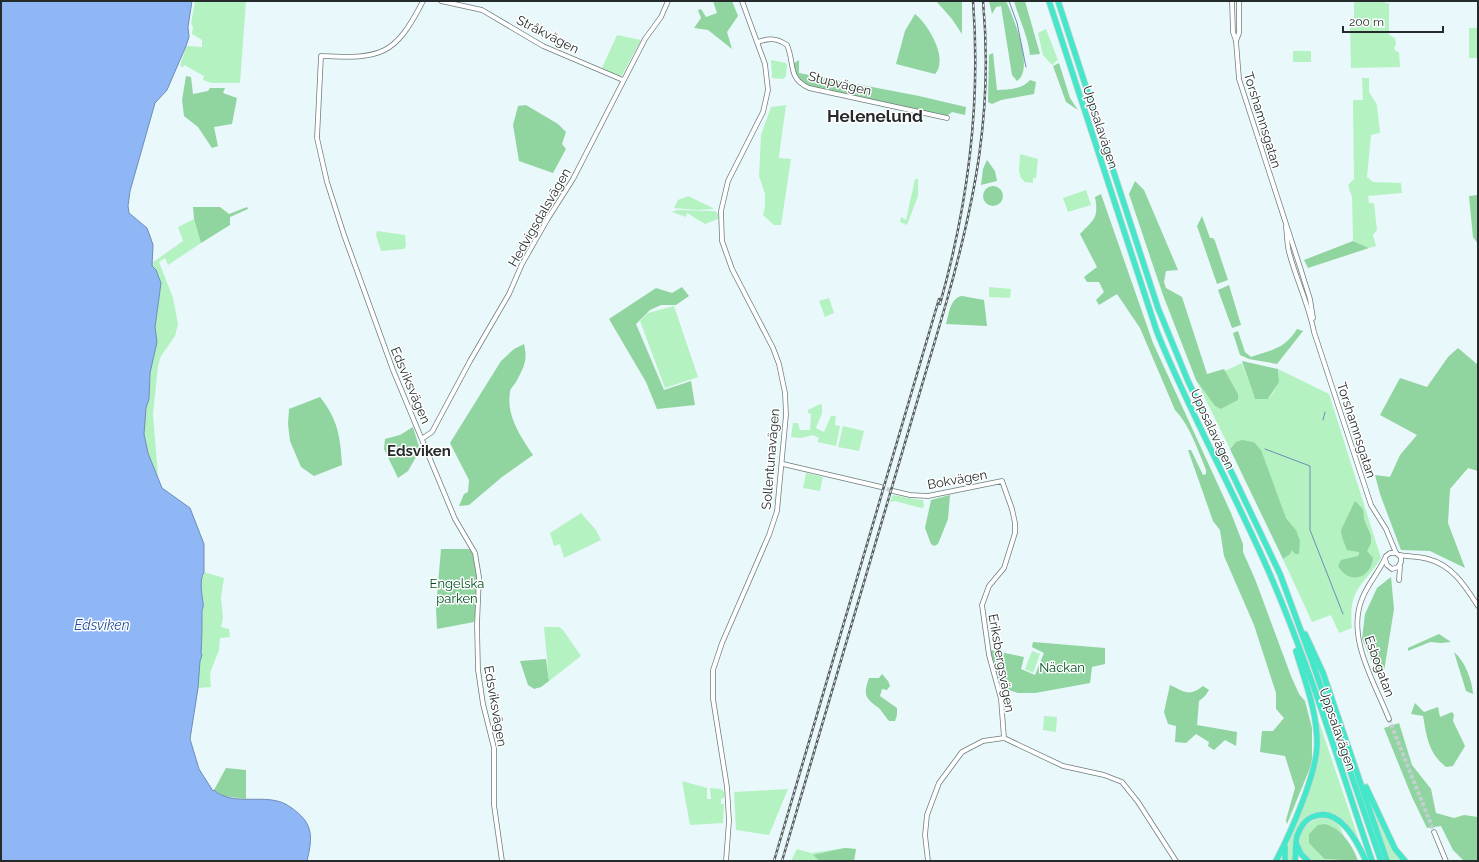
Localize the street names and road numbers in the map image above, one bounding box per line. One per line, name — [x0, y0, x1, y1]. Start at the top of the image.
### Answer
street label: Stråkvägen — [514, 12, 581, 57]
street label: Stupvägen — [807, 68, 873, 99]
street label: Torshamnsgatan — [1241, 70, 1284, 170]
street label: Uppsalavägen — [1080, 84, 1121, 171]
street label: Hedvigsdalsvägen — [505, 165, 574, 269]
street label: Edsviksvägen — [388, 345, 433, 426]
street label: Torshamnsgatan — [1334, 380, 1379, 480]
street label: Uppsalavägen — [1187, 387, 1238, 472]
street label: Sollentunavägen — [759, 408, 782, 510]
street label: Bokvägen — [926, 467, 988, 492]
street label: Eriksbergsvägen — [985, 613, 1018, 713]
street label: Esbogatan — [1362, 634, 1398, 699]
street label: Edsviksvägen — [481, 664, 510, 748]
street label: Uppsalavägen — [1316, 686, 1359, 773]

